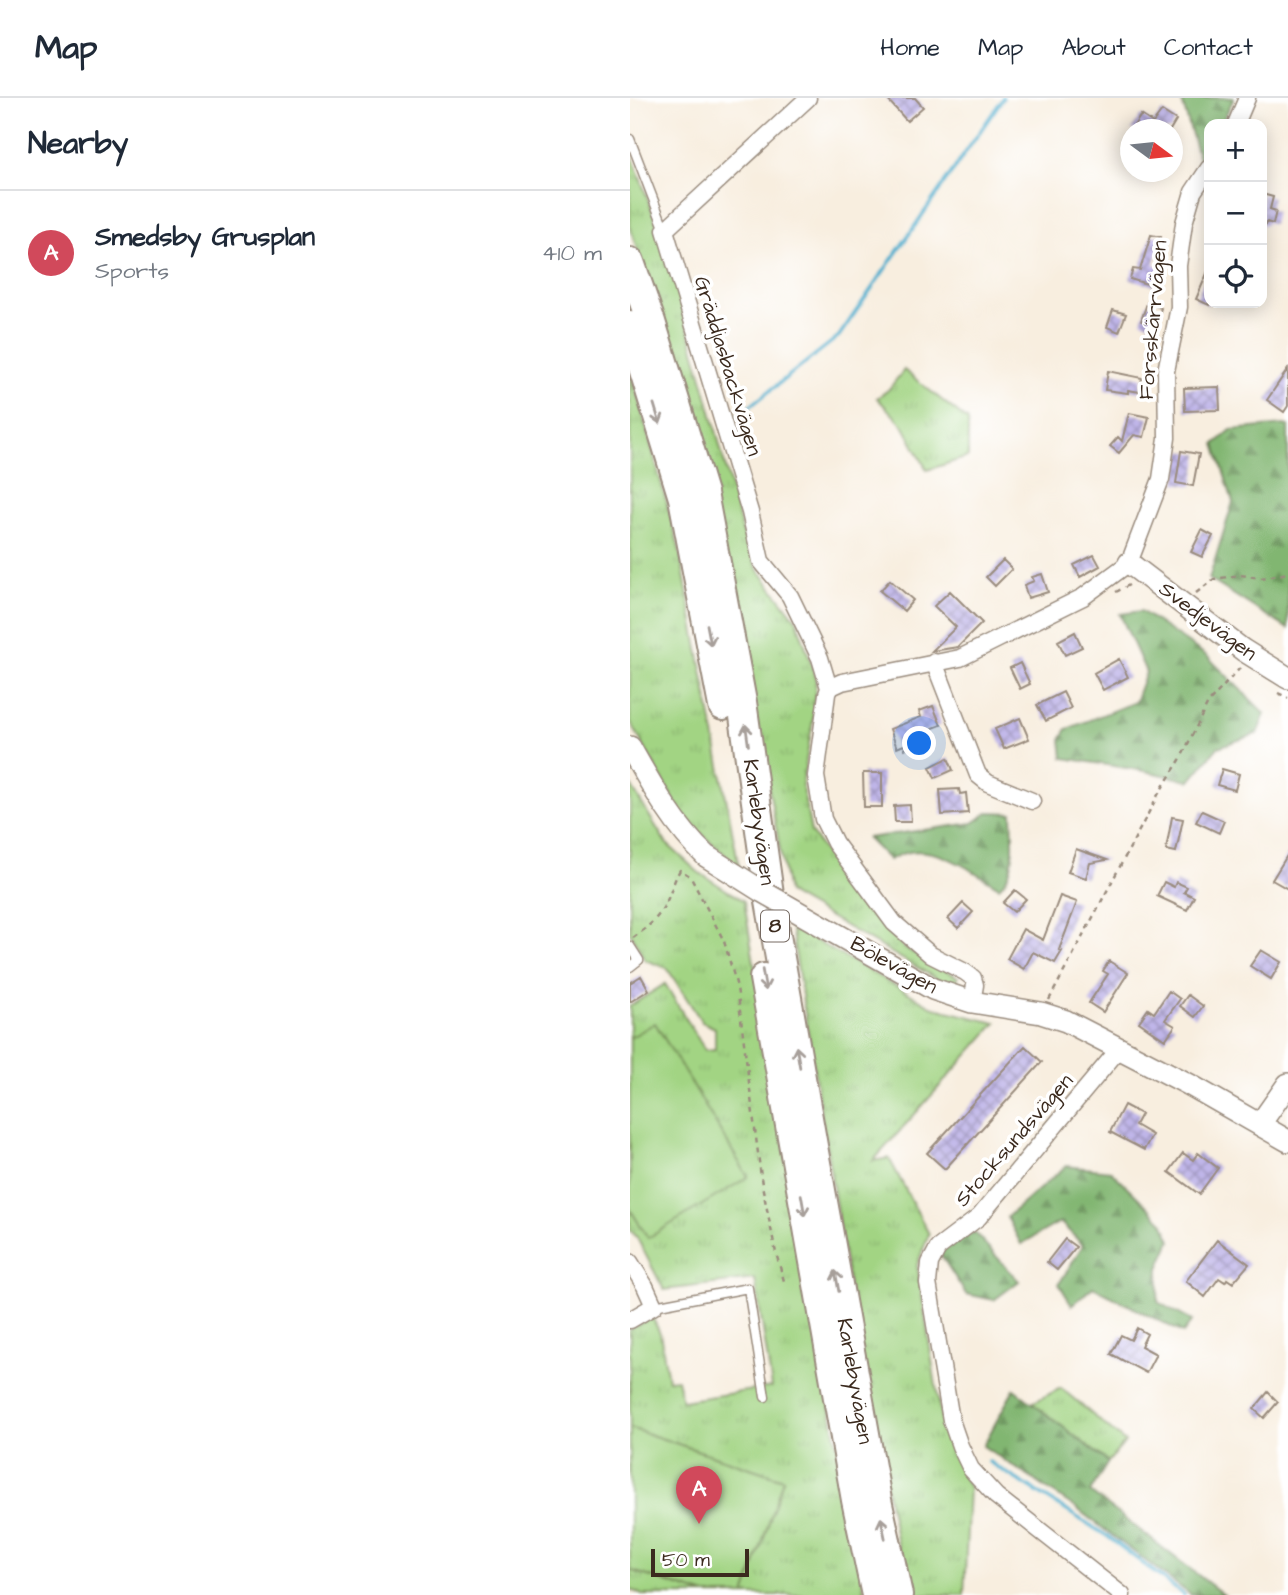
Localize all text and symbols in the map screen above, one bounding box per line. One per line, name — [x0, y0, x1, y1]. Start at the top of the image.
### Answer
text: Map — [35, 25, 97, 71]
text: Home — [880, 31, 940, 65]
text: Map — [978, 31, 1023, 65]
text: About — [1061, 31, 1126, 65]
text: Contact — [1164, 31, 1253, 65]
north arrow — [1120, 119, 1183, 182]
map controls — [1204, 119, 1267, 308]
button: + — [1204, 119, 1267, 182]
text: Nearby — [28, 123, 128, 165]
button: − — [1204, 182, 1267, 245]
text: Smedsby Grusplan — [95, 219, 315, 255]
text: A — [44, 237, 58, 269]
text: 410 m — [542, 237, 602, 269]
street label: Forsskärrvägen — [1132, 239, 1176, 401]
button: locate — [1204, 245, 1267, 308]
text: Sports — [95, 255, 169, 287]
street label: Gräddjasbackvägen — [685, 273, 769, 460]
one-way arrow — [652, 402, 665, 424]
street label: Svedjevägen — [1152, 575, 1263, 669]
one-way arrow — [703, 623, 716, 646]
one-way arrow — [740, 724, 753, 747]
your location — [902, 726, 936, 760]
street label: Karlebyvägen — [734, 757, 782, 887]
road number: 8 — [761, 911, 789, 942]
street label: Bölevägen — [844, 929, 943, 1003]
one-way arrow — [758, 968, 772, 991]
one-way arrow — [790, 1046, 804, 1069]
street label: Stocksundsvägen — [948, 1067, 1081, 1214]
one-way arrow — [797, 1193, 810, 1216]
one-way arrow — [830, 1270, 844, 1293]
street label: Karlebyvägen — [828, 1316, 880, 1447]
pin: A — [676, 1466, 722, 1524]
one-way arrow — [876, 1517, 890, 1540]
scale bar — [651, 1546, 749, 1578]
text: 50 m — [662, 1547, 710, 1574]

